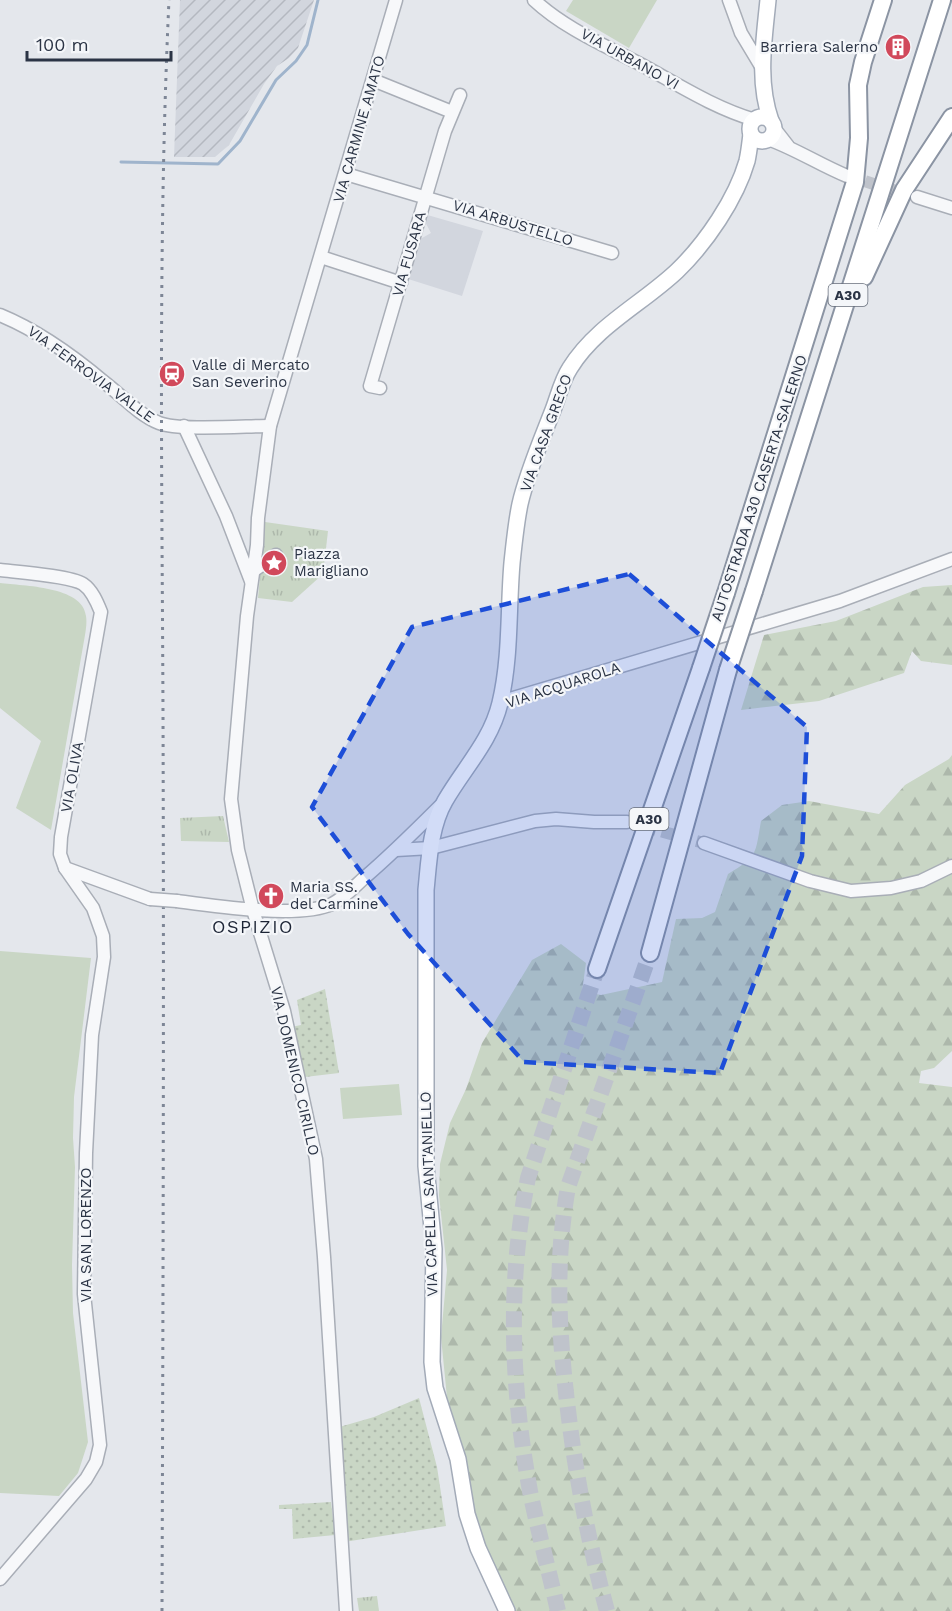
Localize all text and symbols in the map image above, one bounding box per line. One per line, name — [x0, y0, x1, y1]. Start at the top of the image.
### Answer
scale bar — [27, 24, 171, 62]
street label: VIA URBANO VI — [578, 25, 682, 93]
building icon: Barriera Salerno — [883, 32, 913, 62]
text: 100 m — [36, 34, 89, 55]
place label: Barriera Salerno — [760, 38, 878, 56]
street label: VIA CARMINE AMATO — [329, 53, 389, 205]
street label: VIA ARBUSTELLO — [451, 196, 575, 250]
street label: VIA FUSARA — [388, 209, 430, 299]
road number: A30 — [828, 284, 868, 306]
street label: VIA FERROVIA VALLE — [24, 322, 158, 426]
street label: AUTOSTRADA A30 CASERTA-SALERNO — [707, 352, 811, 624]
place label: Valle di Mercato San Severino — [192, 356, 310, 391]
station icon: Valle di Mercato San Severino — [157, 359, 187, 389]
street label: VIA CASA GRECO — [516, 372, 576, 494]
place label: Piazza Marigliano — [294, 545, 369, 580]
place icon: Piazza Marigliano — [259, 548, 289, 578]
street label: VIA ACQUAROLA — [504, 658, 623, 712]
street label: VIA OLIVA — [57, 740, 87, 814]
road number: A30 — [630, 808, 668, 830]
place label: Maria SS. del Carmine — [290, 878, 378, 913]
church icon: Maria SS. del Carmine — [256, 881, 286, 911]
district label: OSPIZIO — [212, 916, 294, 937]
street label: VIA DOMENICO CIRILLO — [267, 985, 323, 1157]
street label: VIA CAPELLA SANT'ANIELLO — [416, 1091, 442, 1297]
street label: VIA SAN LORENZO — [77, 1168, 95, 1302]

